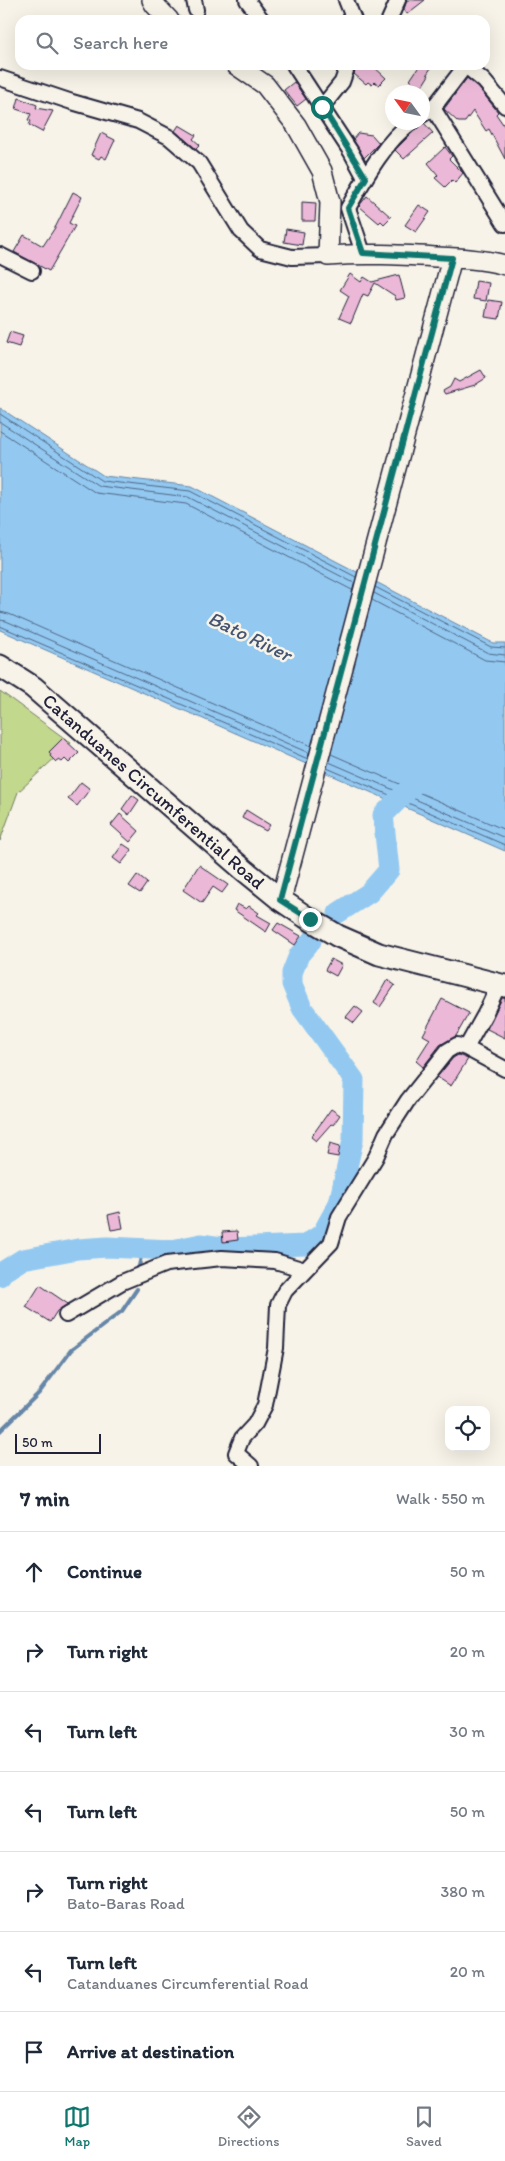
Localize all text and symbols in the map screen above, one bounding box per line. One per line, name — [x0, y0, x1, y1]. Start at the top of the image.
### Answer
search box — [15, 15, 490, 70]
icon: search — [33, 29, 61, 57]
text: Search here — [73, 31, 168, 54]
north arrow — [385, 85, 430, 130]
route start — [311, 96, 334, 119]
water label: Bato River — [204, 606, 297, 667]
street label: Catanduanes Circumferential Road — [38, 689, 269, 894]
route end — [299, 908, 322, 931]
map controls — [445, 1406, 490, 1451]
button: locate — [445, 1406, 490, 1451]
scale bar — [15, 1431, 101, 1454]
text: 50 m — [22, 1434, 53, 1451]
text: 7 min — [20, 1486, 69, 1511]
text: Walk · 550 m — [396, 1489, 485, 1508]
icon: ahead — [20, 1558, 48, 1586]
text: Continue — [67, 1560, 142, 1583]
text: 50 m — [450, 1562, 485, 1581]
icon: right — [20, 1638, 48, 1666]
text: Turn right — [67, 1640, 148, 1663]
text: 20 m — [450, 1642, 485, 1661]
icon: left — [20, 1718, 48, 1746]
text: Turn left — [67, 1720, 137, 1743]
text: 30 m — [449, 1722, 485, 1741]
icon: left — [20, 1798, 48, 1826]
text: Turn left — [67, 1800, 137, 1823]
text: 50 m — [450, 1802, 485, 1821]
text: Turn right — [67, 1871, 148, 1894]
icon: right — [20, 1878, 48, 1906]
text: 380 m — [441, 1882, 485, 1901]
text: Bato-Baras Road — [67, 1894, 185, 1913]
text: Turn left — [67, 1951, 137, 1974]
icon: left — [20, 1958, 48, 1986]
text: 20 m — [450, 1962, 485, 1981]
text: Catanduanes Circumferential Road — [67, 1974, 308, 1993]
icon: arrive — [20, 2038, 48, 2066]
text: Arrive at destination — [67, 2040, 234, 2063]
tab: Map — [63, 2103, 91, 2150]
tab: Directions — [218, 2103, 279, 2150]
tab: Saved — [406, 2103, 442, 2150]

